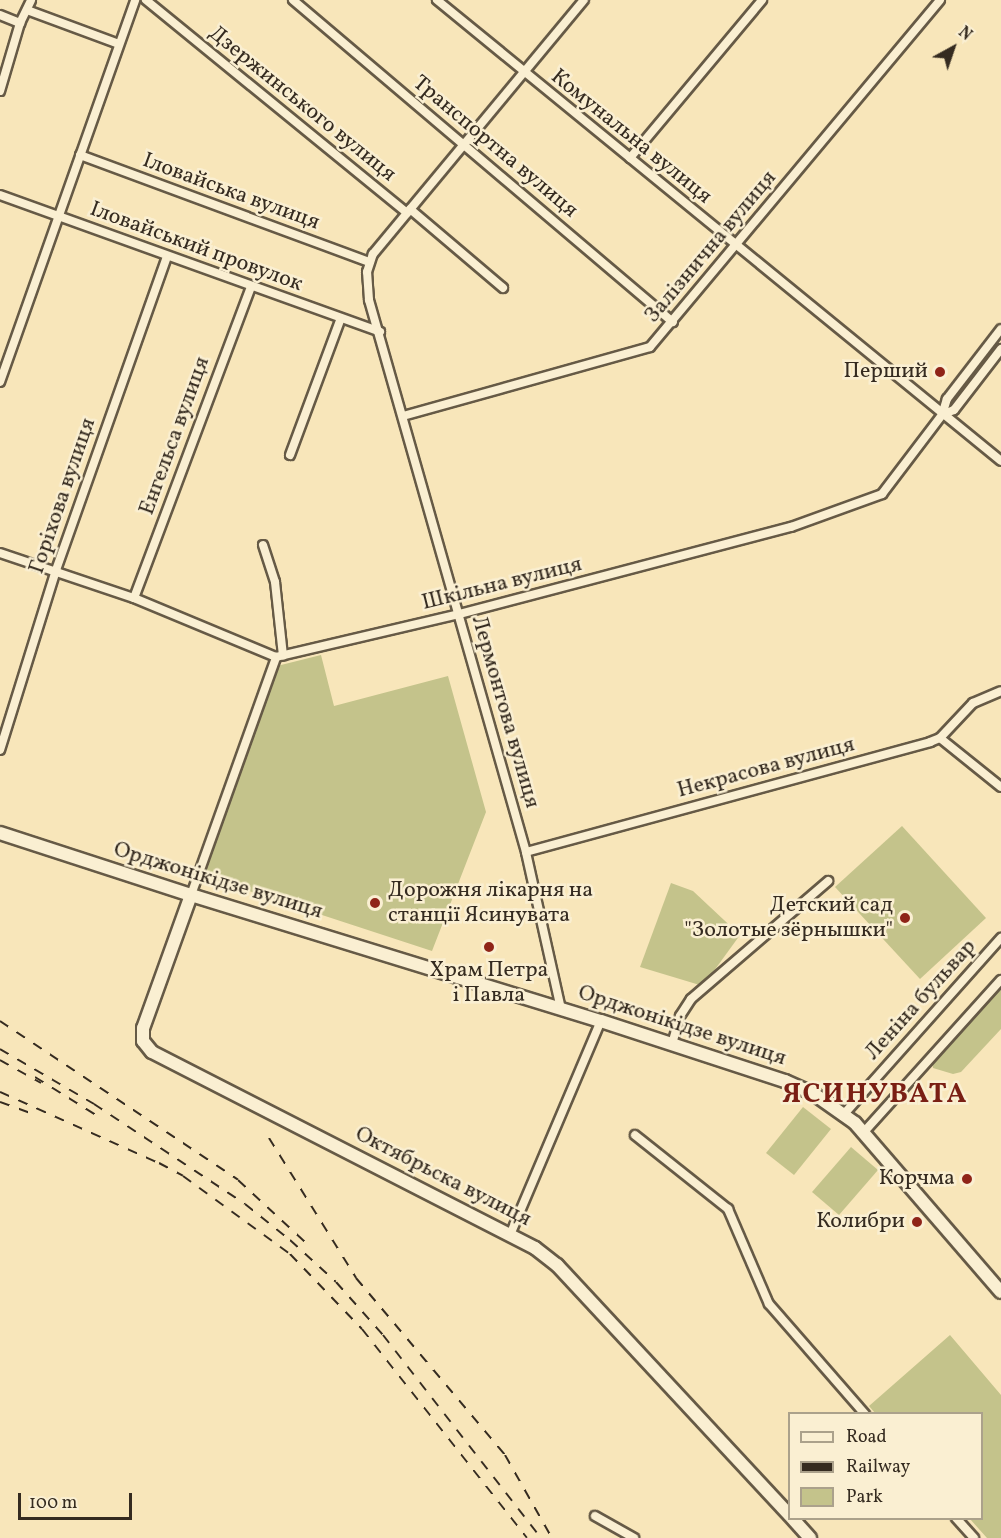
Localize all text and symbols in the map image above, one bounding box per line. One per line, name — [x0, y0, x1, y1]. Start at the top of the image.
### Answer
north arrow — [923, 18, 983, 78]
street label: Дзержинського вулиця — [203, 20, 401, 188]
text: N — [953, 22, 976, 46]
street label: Комунальна вулиця — [545, 64, 717, 210]
street label: Транспортна вулиця — [407, 70, 583, 224]
street label: Іловайська вулиця — [139, 148, 323, 236]
street label: Залізнична вулиця — [639, 165, 783, 329]
street label: Іловайський провулок — [86, 196, 306, 298]
street label: Енгельса вулиця — [134, 353, 216, 519]
place label: Перший — [844, 359, 928, 385]
marker: Перший — [933, 365, 947, 379]
street label: Горіхова вулиця — [24, 415, 102, 577]
street label: Шкільна вулиця — [419, 551, 585, 617]
street label: Лермонтова вулиця — [465, 613, 545, 811]
street label: Некрасова вулиця — [675, 732, 857, 804]
street label: Орджонікідзе вулиця — [110, 837, 326, 925]
place label: Дорожня лікарня на станції Ясинувата — [388, 877, 593, 928]
place label: Детский сад "Золотые зёрнышки" — [684, 892, 893, 944]
marker: Дорожня лікарня на станції Ясинувата — [366, 894, 384, 912]
marker: Детский сад "Золотые зёрнышки" — [898, 911, 912, 925]
street label: Леніна бульвар — [860, 934, 982, 1066]
marker: Храм Петра і Павла — [482, 940, 496, 954]
place label: Храм Петра і Павла — [430, 957, 548, 1008]
street label: Орджонікідзе вулиця — [575, 980, 789, 1072]
district label: ЯСИНУВАТА — [782, 1078, 968, 1112]
street label: Октябрьска вулиця — [351, 1121, 535, 1233]
place label: Корчма — [879, 1166, 955, 1192]
marker: Корчма — [960, 1172, 974, 1186]
place label: Колибри — [816, 1209, 905, 1235]
marker: Колибри — [910, 1215, 924, 1229]
legend — [788, 1412, 983, 1520]
text: Road — [846, 1425, 887, 1450]
text: Railway — [846, 1455, 910, 1480]
scale bar — [21, 1481, 135, 1519]
text: Park — [846, 1485, 883, 1510]
text: 100 m — [29, 1491, 78, 1516]

